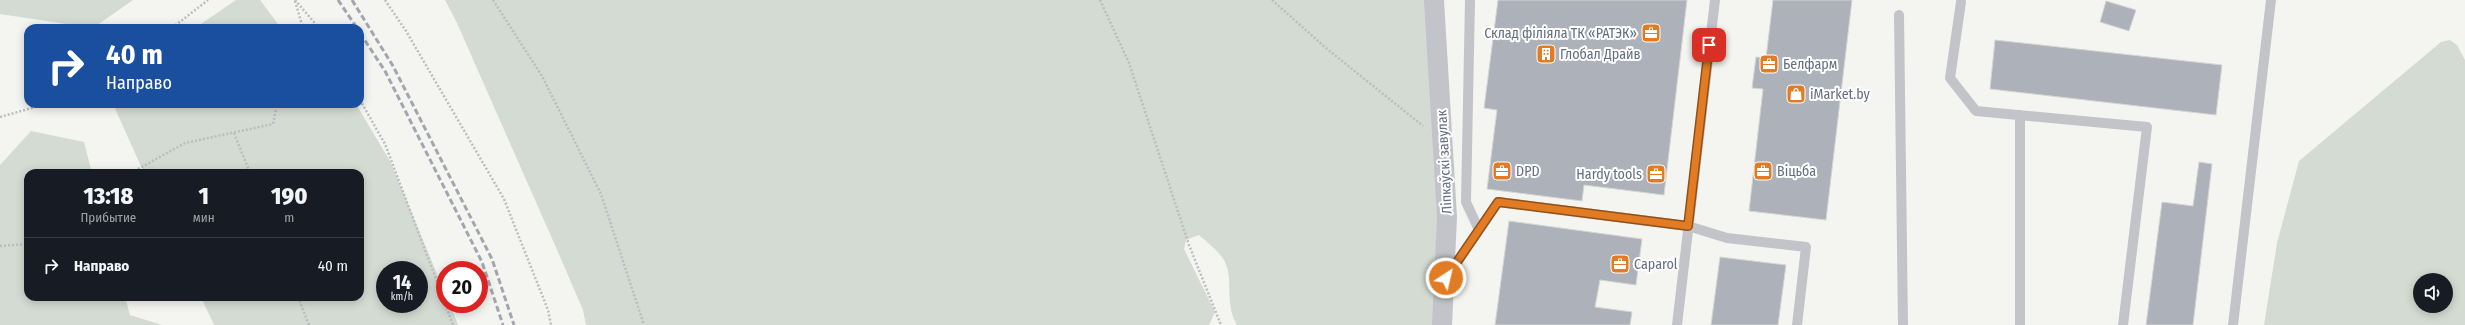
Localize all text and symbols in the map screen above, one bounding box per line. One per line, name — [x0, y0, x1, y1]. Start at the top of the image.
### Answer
office icon: Склад філіяла ТК «РАТЭК» — [1640, 22, 1662, 44]
place label: Склад філіяла ТК «РАТЭК» — [1484, 25, 1637, 42]
pin — [1692, 28, 1726, 62]
icon: arrive — [1698, 34, 1720, 56]
text: 40 m — [106, 38, 163, 71]
icon: right — [40, 40, 92, 92]
building icon: Глобал Драйв — [1535, 43, 1557, 65]
place label: Глобал Драйв — [1560, 46, 1641, 63]
office icon: Белфарм — [1758, 53, 1780, 75]
place label: Белфарм — [1783, 56, 1837, 73]
text: Направо — [106, 72, 172, 94]
shop icon: iMarket.by — [1785, 83, 1807, 105]
place label: iMarket.by — [1810, 86, 1871, 103]
street label: Ліпкаўскі завулак — [1433, 109, 1456, 214]
office icon: DPD — [1491, 160, 1513, 182]
office icon: Віцьба — [1752, 160, 1774, 182]
place label: DPD — [1516, 163, 1540, 180]
office icon: Hardy tools — [1645, 163, 1667, 185]
place label: Віцьба — [1777, 163, 1816, 180]
place label: Hardy tools — [1576, 166, 1642, 183]
text: 13:18 — [83, 182, 133, 210]
text: 1 — [198, 182, 209, 210]
text: 190 — [271, 182, 307, 210]
text: Прибытие — [80, 210, 136, 225]
text: мин — [193, 210, 215, 225]
text: m — [284, 210, 294, 225]
office icon: Caparol — [1609, 253, 1631, 275]
icon: right — [40, 255, 62, 277]
place label: Caparol — [1634, 256, 1678, 273]
text: Направо — [74, 257, 129, 275]
text: 40 m — [318, 257, 348, 275]
position arrow — [1425, 257, 1467, 299]
speed limit sign: 20 — [436, 261, 488, 313]
text: 14 — [393, 270, 411, 294]
map controls — [2413, 273, 2453, 313]
button: sound — [2413, 273, 2453, 313]
text: km/h — [391, 291, 413, 303]

